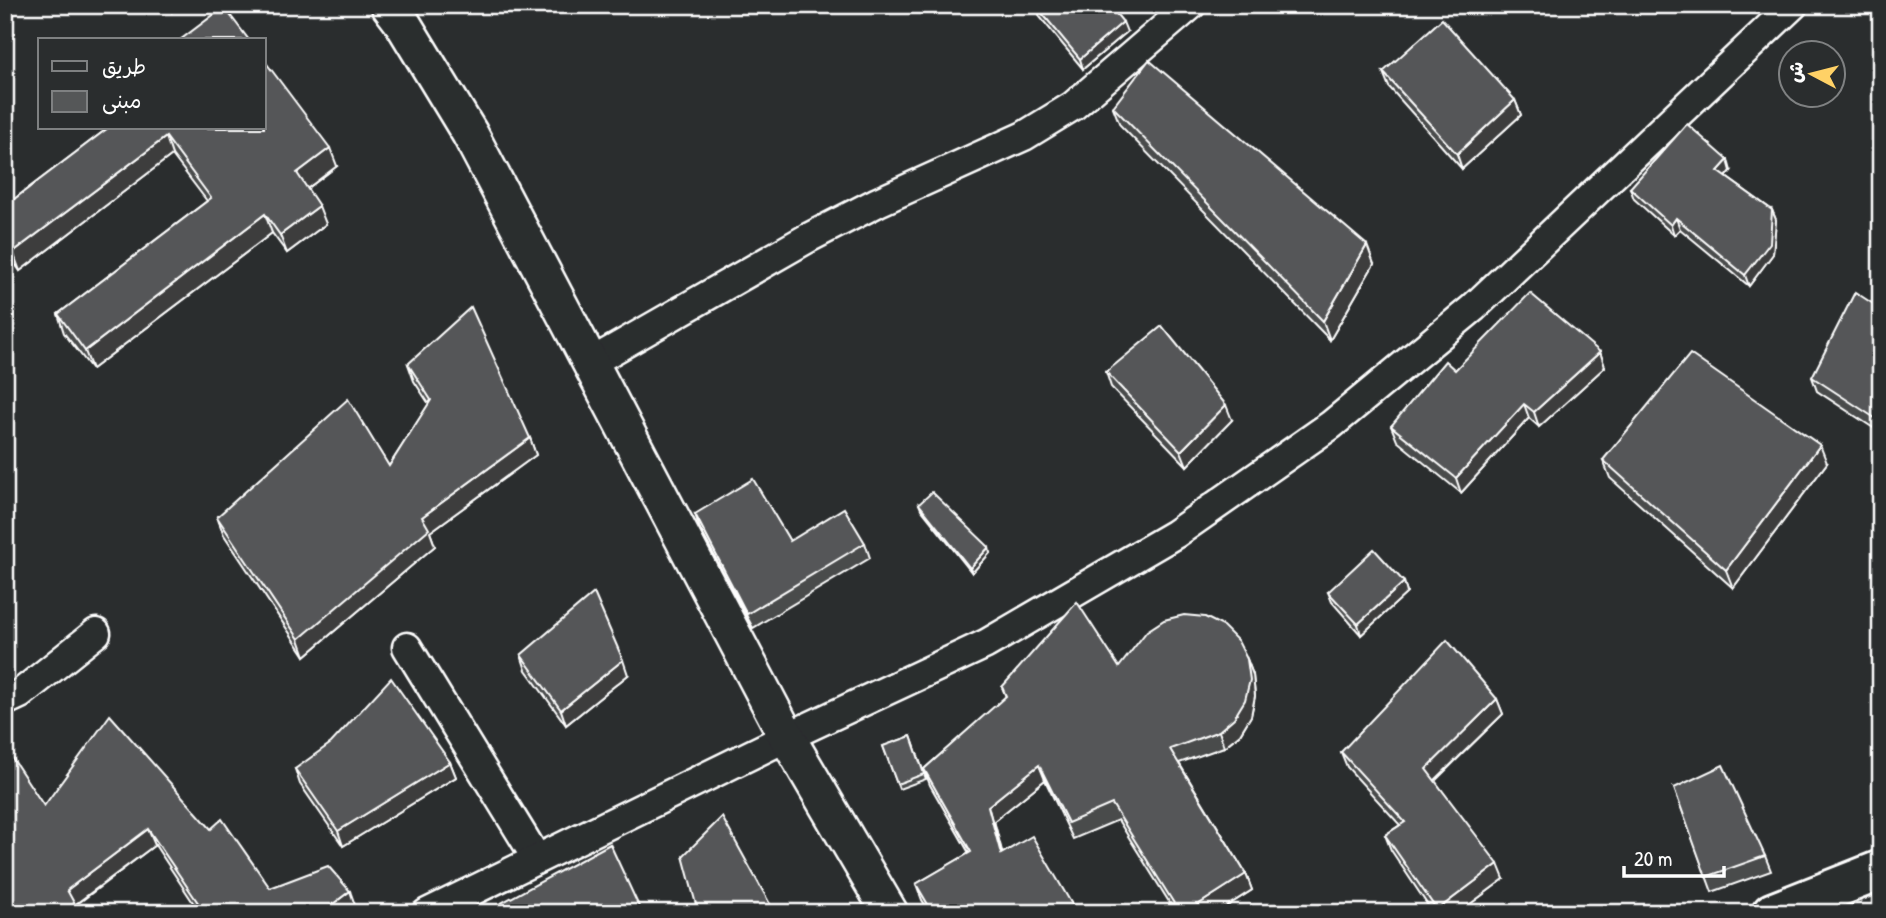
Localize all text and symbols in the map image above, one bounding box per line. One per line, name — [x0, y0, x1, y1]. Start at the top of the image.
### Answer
legend — [38, 38, 266, 130]
north arrow — [1778, 38, 1848, 108]
text: طريق — [102, 52, 146, 81]
text: ش — [1781, 60, 1809, 84]
text: مبنى — [102, 86, 141, 115]
scale bar — [1624, 834, 1723, 878]
text: 20 m — [1634, 844, 1672, 873]

